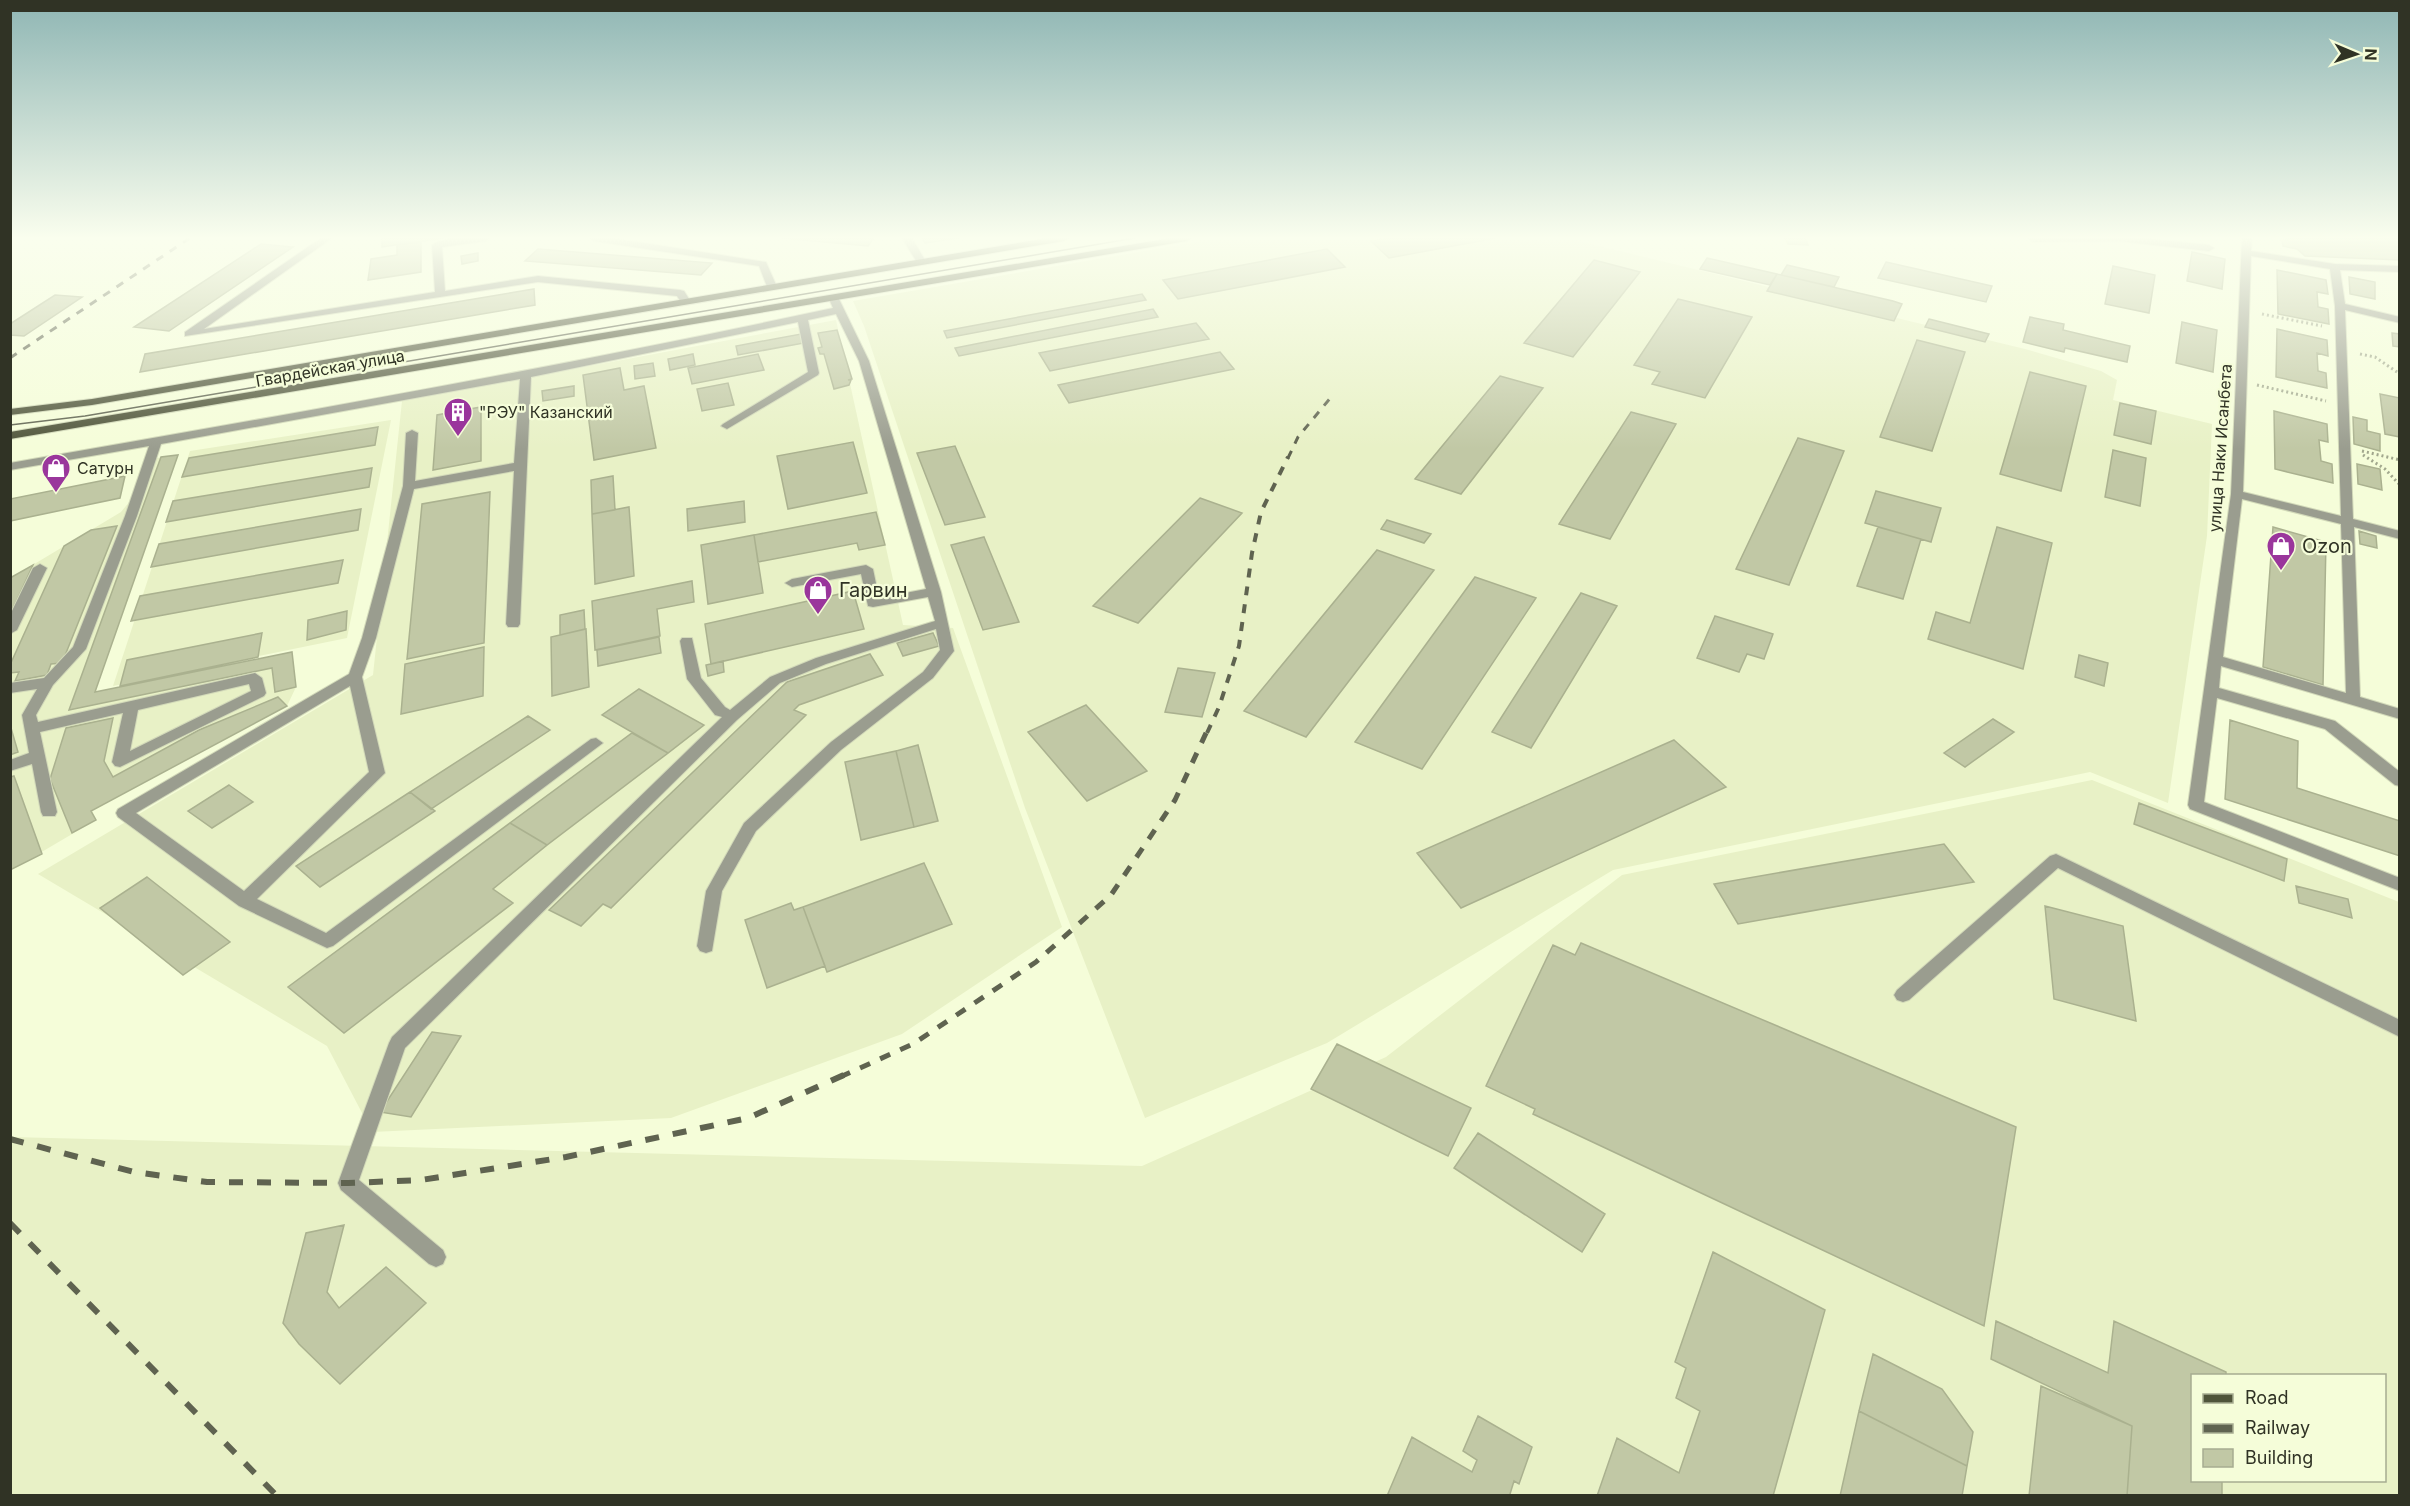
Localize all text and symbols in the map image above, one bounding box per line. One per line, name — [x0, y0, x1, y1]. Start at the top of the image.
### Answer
north arrow — [2326, 24, 2386, 84]
text: N — [2361, 48, 2381, 61]
street label: Гвардейская улица — [254, 345, 406, 391]
street label: улица Наки Исанбета — [2204, 363, 2236, 533]
building icon: "РЭУ" Казанский — [442, 396, 474, 438]
place label: "РЭУ" Казанский — [479, 402, 613, 422]
shop icon: Сатурн — [40, 452, 72, 494]
place label: Сатурн — [77, 458, 134, 478]
shop icon: Ozon — [2265, 530, 2297, 572]
place label: Ozon — [2302, 534, 2352, 558]
shop icon: Гарвин — [802, 574, 834, 616]
place label: Гарвин — [839, 578, 908, 602]
legend — [2191, 1374, 2386, 1482]
text: Road — [2245, 1387, 2288, 1408]
text: Railway — [2245, 1417, 2310, 1438]
text: Building — [2245, 1447, 2313, 1468]

